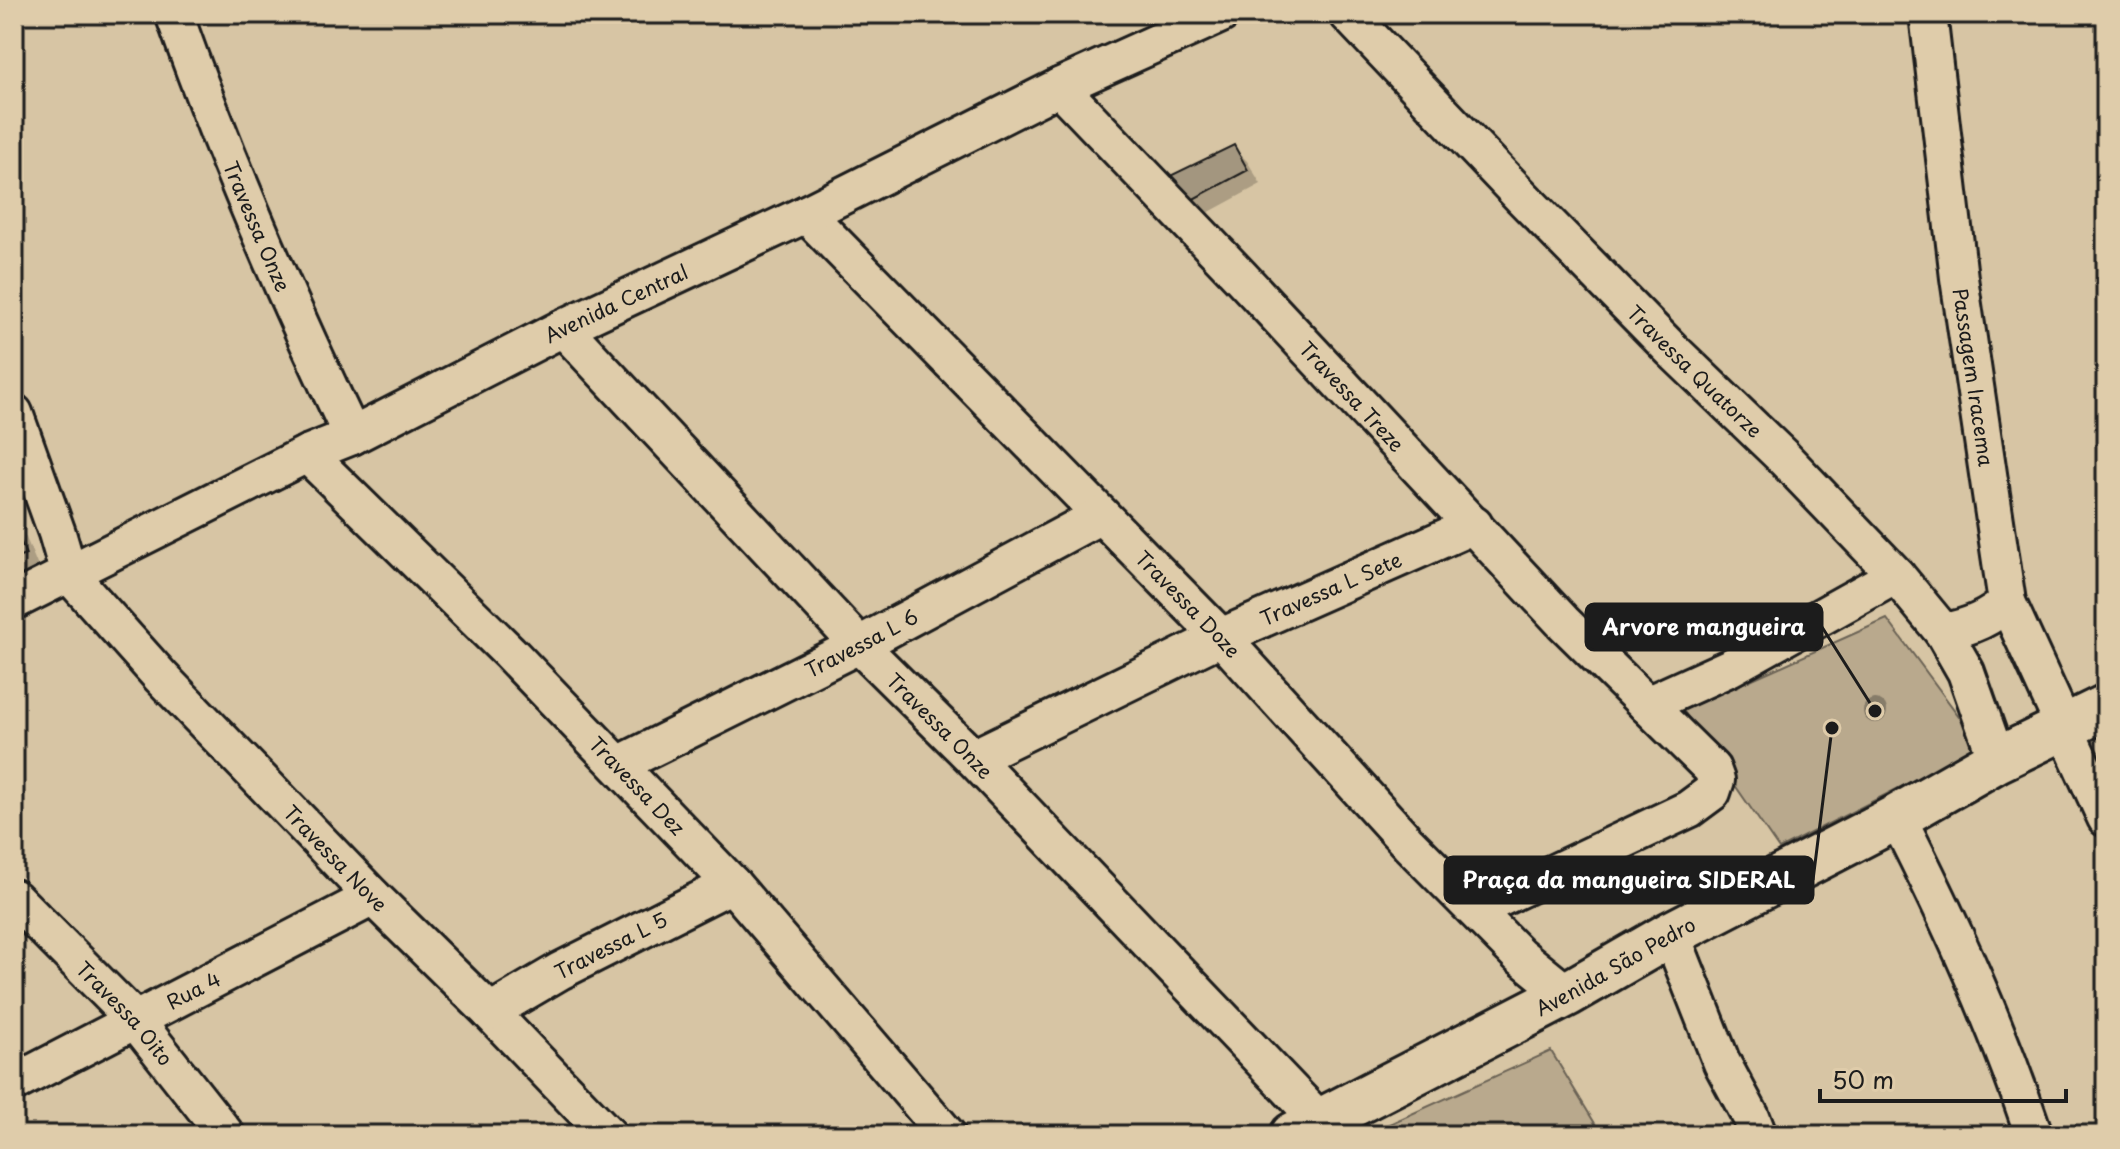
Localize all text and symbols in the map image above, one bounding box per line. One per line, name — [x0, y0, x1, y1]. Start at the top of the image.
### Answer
street label: Travessa Onze — [216, 156, 299, 296]
street label: Avenida Central — [539, 256, 693, 350]
street label: Passagem Iracema — [1946, 286, 2002, 468]
street label: Travessa Quatorze — [1621, 298, 1769, 444]
street label: Travessa Treze — [1293, 334, 1412, 458]
street label: Travessa Doze — [1129, 543, 1248, 664]
street label: Travessa L Sete — [1255, 544, 1406, 633]
street label: Travessa L 6 — [799, 601, 923, 685]
callout: Arvore mangueira — [1586, 604, 1822, 650]
text: Arvore mangueira — [1601, 609, 1806, 642]
street label: Travessa Onze — [880, 666, 1000, 785]
street label: Travessa Dez — [582, 729, 692, 842]
street label: Travessa Nove — [277, 798, 395, 919]
callout: Praça da mangueira SIDERAL — [1445, 857, 1813, 903]
text: Praça da mangueira SIDERAL — [1463, 862, 1795, 895]
street label: Travessa L 5 — [549, 904, 672, 987]
street label: Avenida São Pedro — [1530, 909, 1701, 1023]
street label: Travessa Oito — [70, 954, 180, 1072]
street label: Rua 4 — [161, 964, 226, 1017]
scale bar — [1820, 1053, 2066, 1103]
text: 50 m — [1832, 1061, 1894, 1097]

